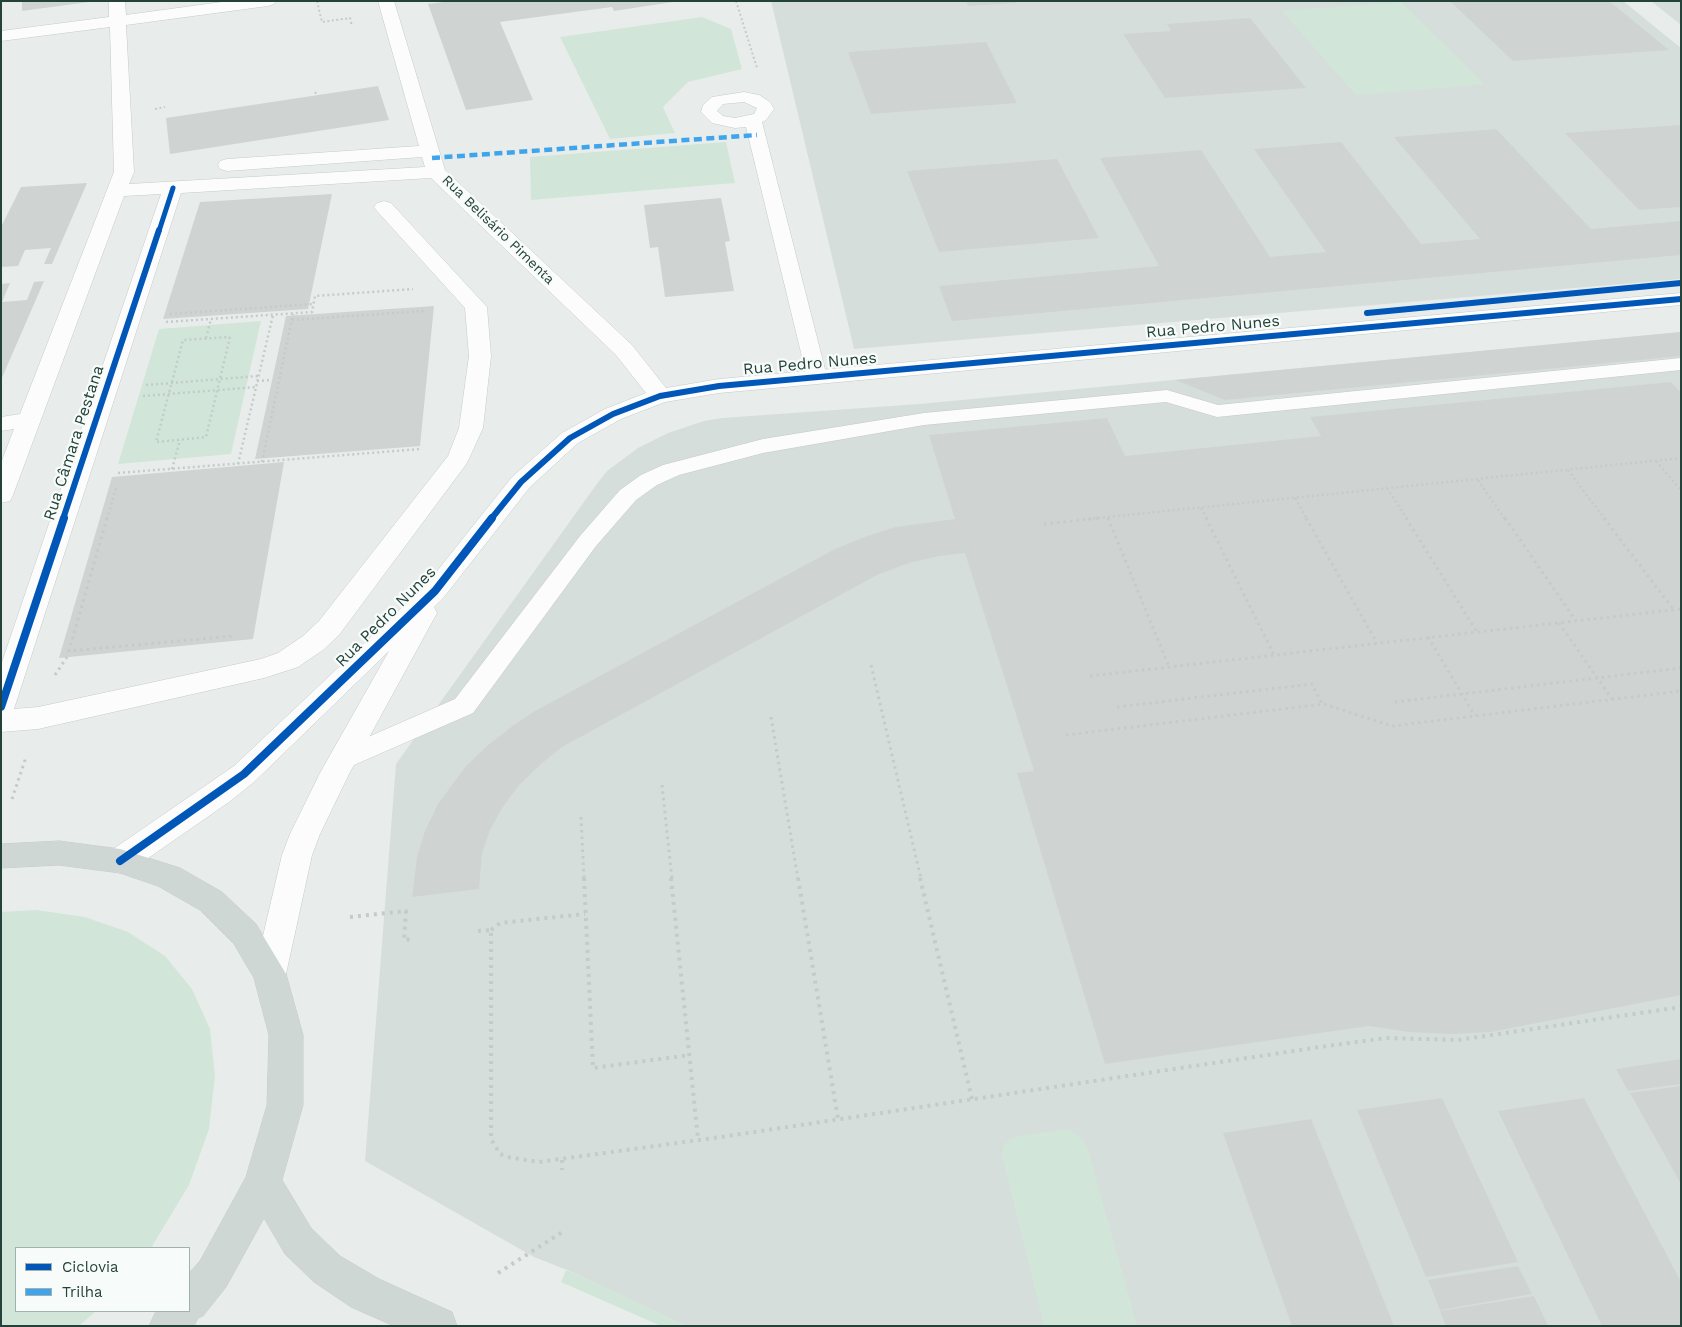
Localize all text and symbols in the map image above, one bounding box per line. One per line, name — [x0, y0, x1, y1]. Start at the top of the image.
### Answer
street label: Rua Belisário Pimenta — [438, 172, 558, 288]
street label: Rua Pedro Nunes — [1145, 312, 1281, 342]
street label: Rua Pedro Nunes — [742, 349, 878, 379]
street label: Rua Câmara Pestana — [40, 363, 108, 523]
street label: Rua Pedro Nunes — [332, 563, 440, 671]
legend — [15, 1247, 190, 1312]
text: Ciclovia — [62, 1258, 119, 1276]
text: Trilha — [62, 1283, 103, 1301]

